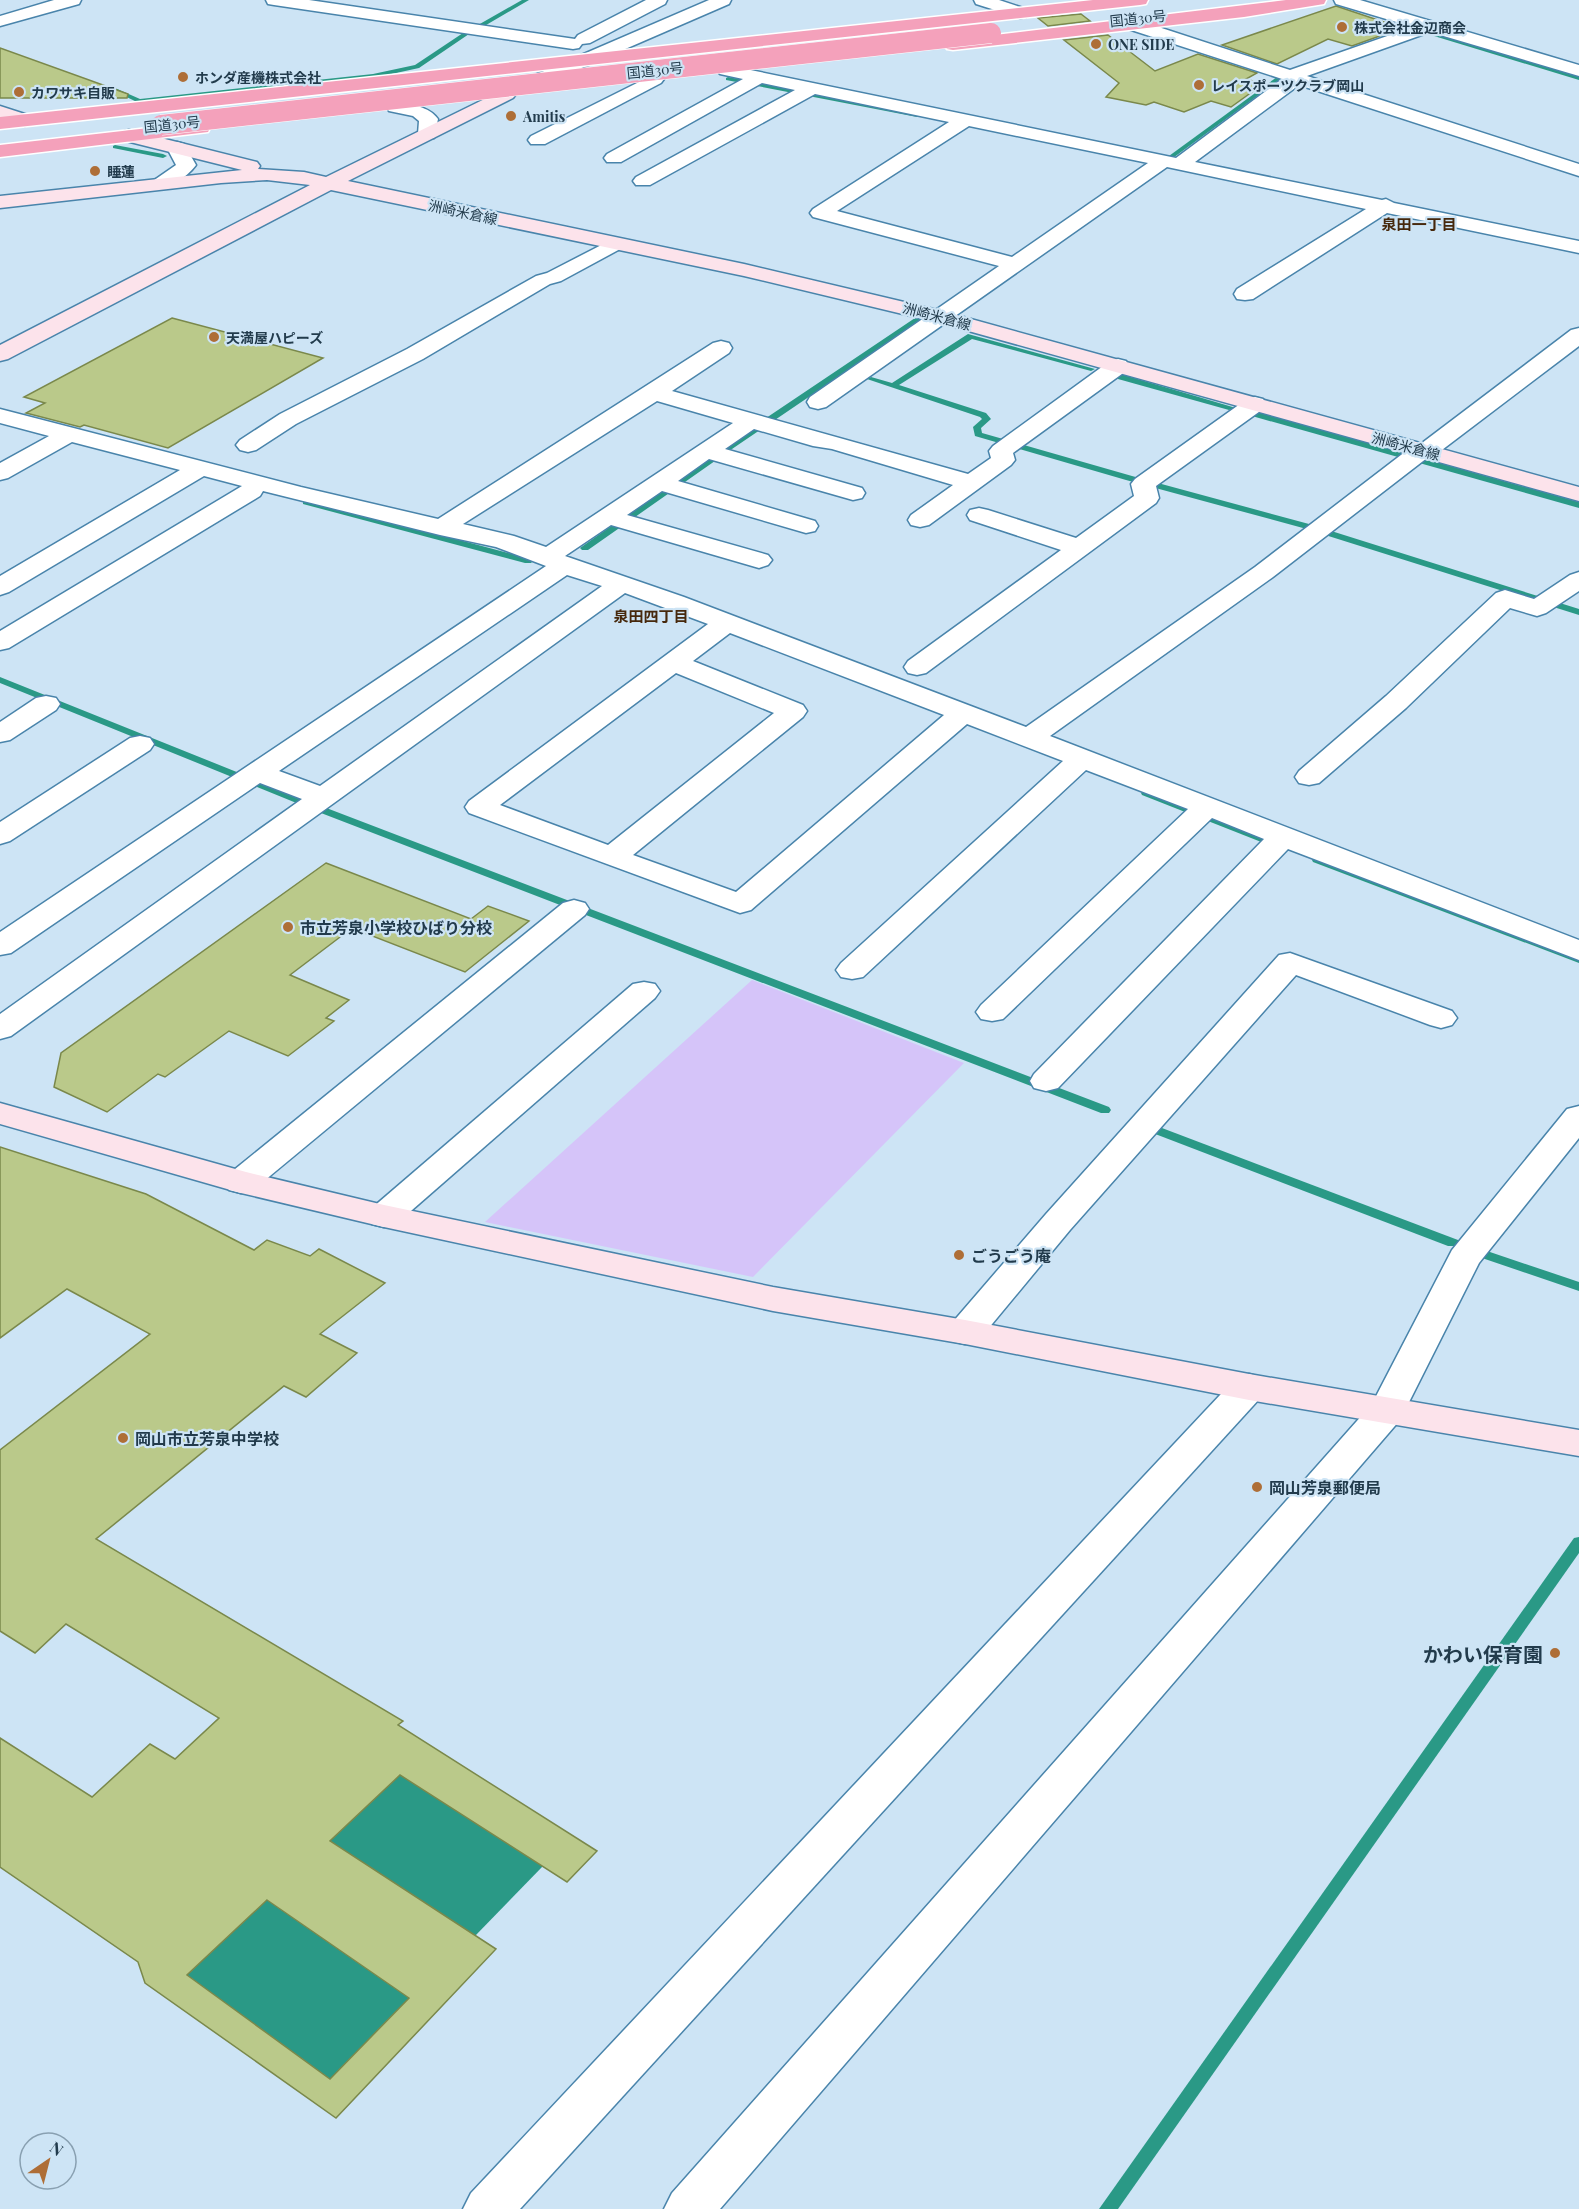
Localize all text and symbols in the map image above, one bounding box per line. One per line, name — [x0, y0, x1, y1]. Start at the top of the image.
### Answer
street label: 国道30号 — [1109, 6, 1167, 30]
place label: 株式会社金辺商会 — [1354, 18, 1466, 37]
marker: 株式会社金辺商会 — [1335, 20, 1349, 34]
place label: ONE SIDE — [1108, 35, 1174, 54]
marker: ONE SIDE — [1089, 37, 1103, 51]
street label: 国道30号 — [626, 58, 684, 82]
place label: ホンダ産機株式会社 — [195, 68, 321, 87]
marker: ホンダ産機株式会社 — [176, 70, 190, 84]
place label: レイスポーツクラブ岡山 — [1211, 76, 1364, 95]
marker: レイスポーツクラブ岡山 — [1192, 78, 1206, 92]
place label: カワサキ自販 — [31, 83, 115, 102]
marker: カワサキ自販 — [12, 85, 26, 99]
place label: Amitis — [522, 107, 565, 126]
marker: Amitis — [504, 109, 518, 123]
street label: 国道30号 — [143, 112, 201, 136]
place label: 睡蓮 — [107, 162, 135, 181]
marker: 睡蓮 — [88, 164, 102, 178]
street label: 洲崎米倉線 — [427, 195, 499, 229]
district label: 泉田一丁目 — [1381, 214, 1457, 234]
street label: 洲崎米倉線 — [901, 298, 973, 334]
place label: 天満屋ハピーズ — [226, 328, 323, 347]
marker: 天満屋ハピーズ — [207, 330, 221, 344]
street label: 洲崎米倉線 — [1370, 428, 1442, 464]
district label: 泉田四丁目 — [613, 606, 689, 626]
place label: 市立芳泉小学校ひばり分校 — [300, 917, 492, 938]
marker: 市立芳泉小学校ひばり分校 — [281, 920, 295, 934]
place label: ごうごう庵 — [971, 1245, 1051, 1266]
marker: ごうごう庵 — [952, 1248, 966, 1262]
place label: 岡山市立芳泉中学校 — [135, 1428, 279, 1449]
marker: 岡山市立芳泉中学校 — [116, 1431, 130, 1445]
place label: 岡山芳泉郵便局 — [1269, 1477, 1381, 1498]
marker: 岡山芳泉郵便局 — [1250, 1480, 1264, 1494]
place label: かわい保育園 — [1423, 1640, 1543, 1667]
marker: かわい保育園 — [1548, 1646, 1562, 1660]
north arrow — [18, 2131, 78, 2191]
text: N — [46, 2136, 68, 2160]

